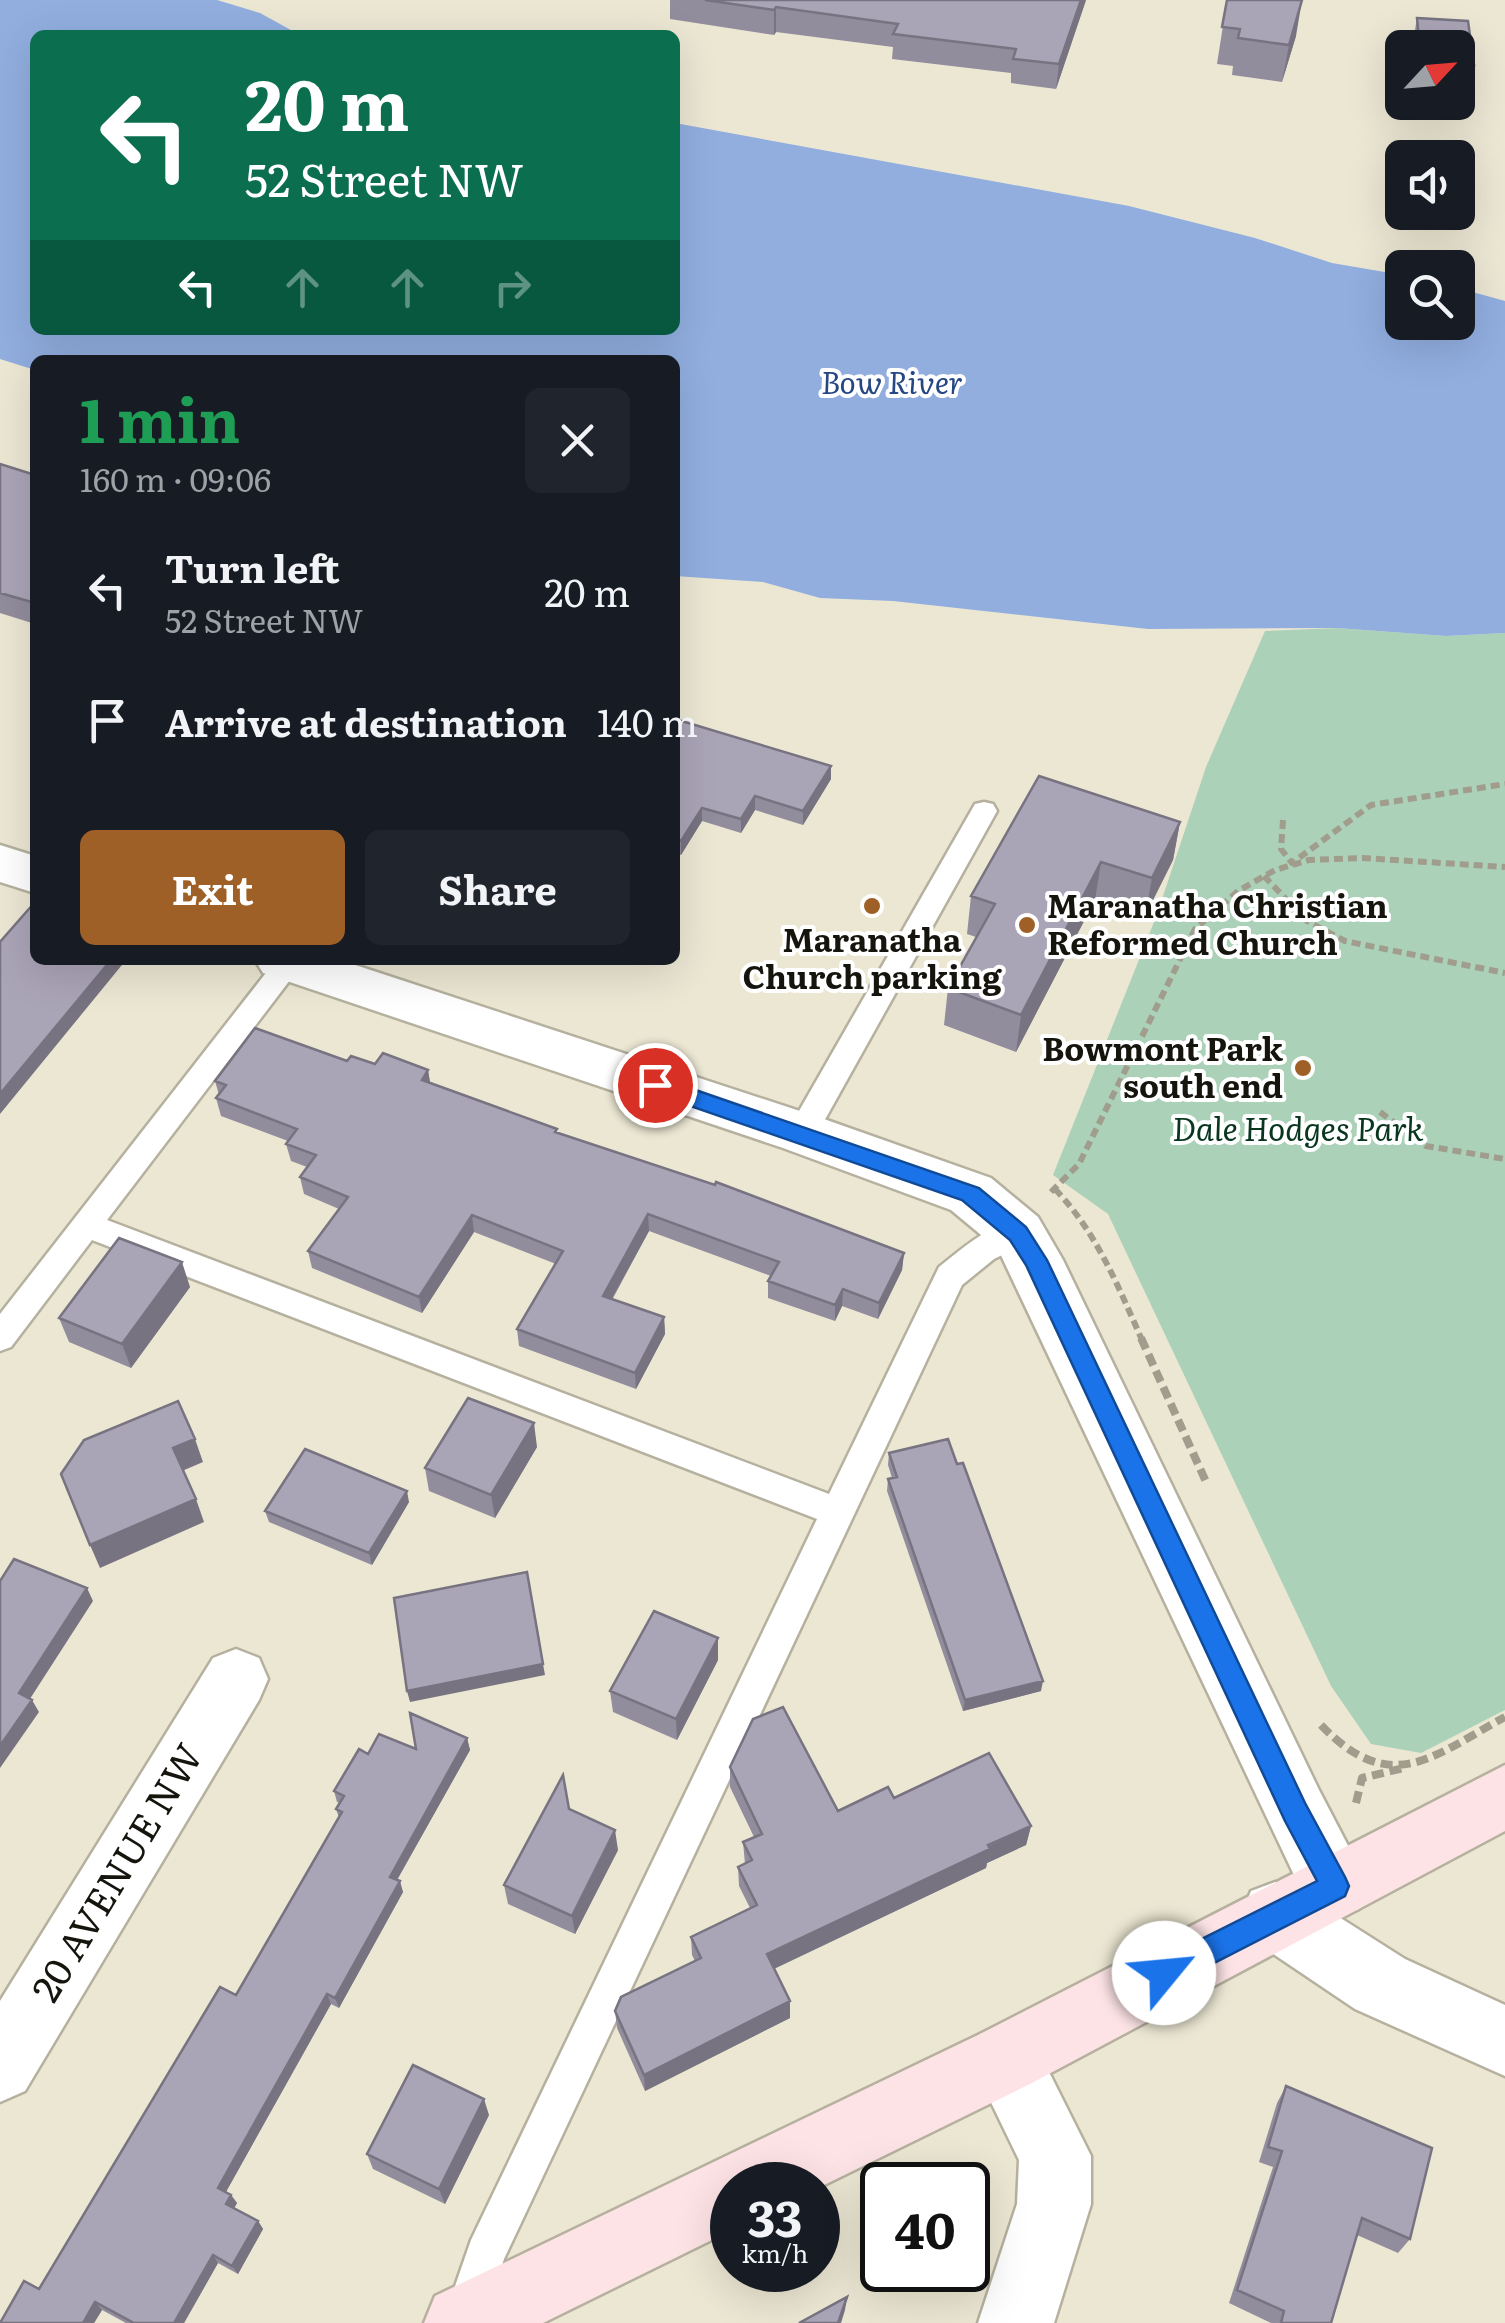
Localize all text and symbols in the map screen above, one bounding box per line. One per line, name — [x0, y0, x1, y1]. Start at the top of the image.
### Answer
north arrow — [1385, 30, 1475, 120]
map controls — [1385, 30, 1475, 340]
text: 20 m — [245, 49, 410, 153]
icon: left — [80, 70, 210, 200]
button: sound — [1385, 140, 1475, 230]
text: 52 Street NW — [245, 144, 524, 211]
button: search — [1385, 250, 1475, 340]
icon: left — [170, 260, 225, 315]
icon: ahead — [275, 260, 330, 315]
icon: ahead — [380, 260, 435, 315]
icon: right — [485, 260, 540, 315]
water label: Bow River — [821, 359, 963, 403]
text: 1 min — [80, 372, 240, 461]
button: close — [525, 388, 630, 493]
text: 160 m · 09:06 — [80, 454, 271, 502]
text: Turn left — [165, 538, 340, 595]
text: 20 m — [544, 562, 630, 619]
icon: left — [80, 563, 135, 618]
text: 52 Street NW — [165, 595, 363, 643]
text: Arrive at destination — [165, 692, 567, 749]
text: 140 m — [597, 692, 698, 749]
icon: arrive — [80, 693, 135, 748]
button: Exit — [80, 830, 345, 945]
button: Share — [365, 830, 630, 945]
place label: Maranatha Christian Reformed Church — [1047, 880, 1388, 965]
marker: Maranatha Church parking — [861, 895, 883, 917]
place label: Maranatha Church parking — [742, 914, 1002, 999]
marker: Maranatha Christian Reformed Church — [1016, 914, 1038, 936]
place label: Bowmont Park south end — [1042, 1023, 1283, 1108]
pin — [613, 1043, 698, 1128]
marker: Bowmont Park south end — [1292, 1057, 1314, 1079]
icon: arrive — [628, 1058, 683, 1113]
park label: Dale Hodges Park — [1172, 1103, 1424, 1151]
street label: 20 AVENUE NW — [15, 1731, 215, 2011]
position arrow — [1112, 1921, 1216, 2025]
speed limit sign: 40 — [860, 2162, 990, 2292]
text: 33 — [748, 2178, 802, 2252]
text: km/h — [742, 2234, 808, 2271]

